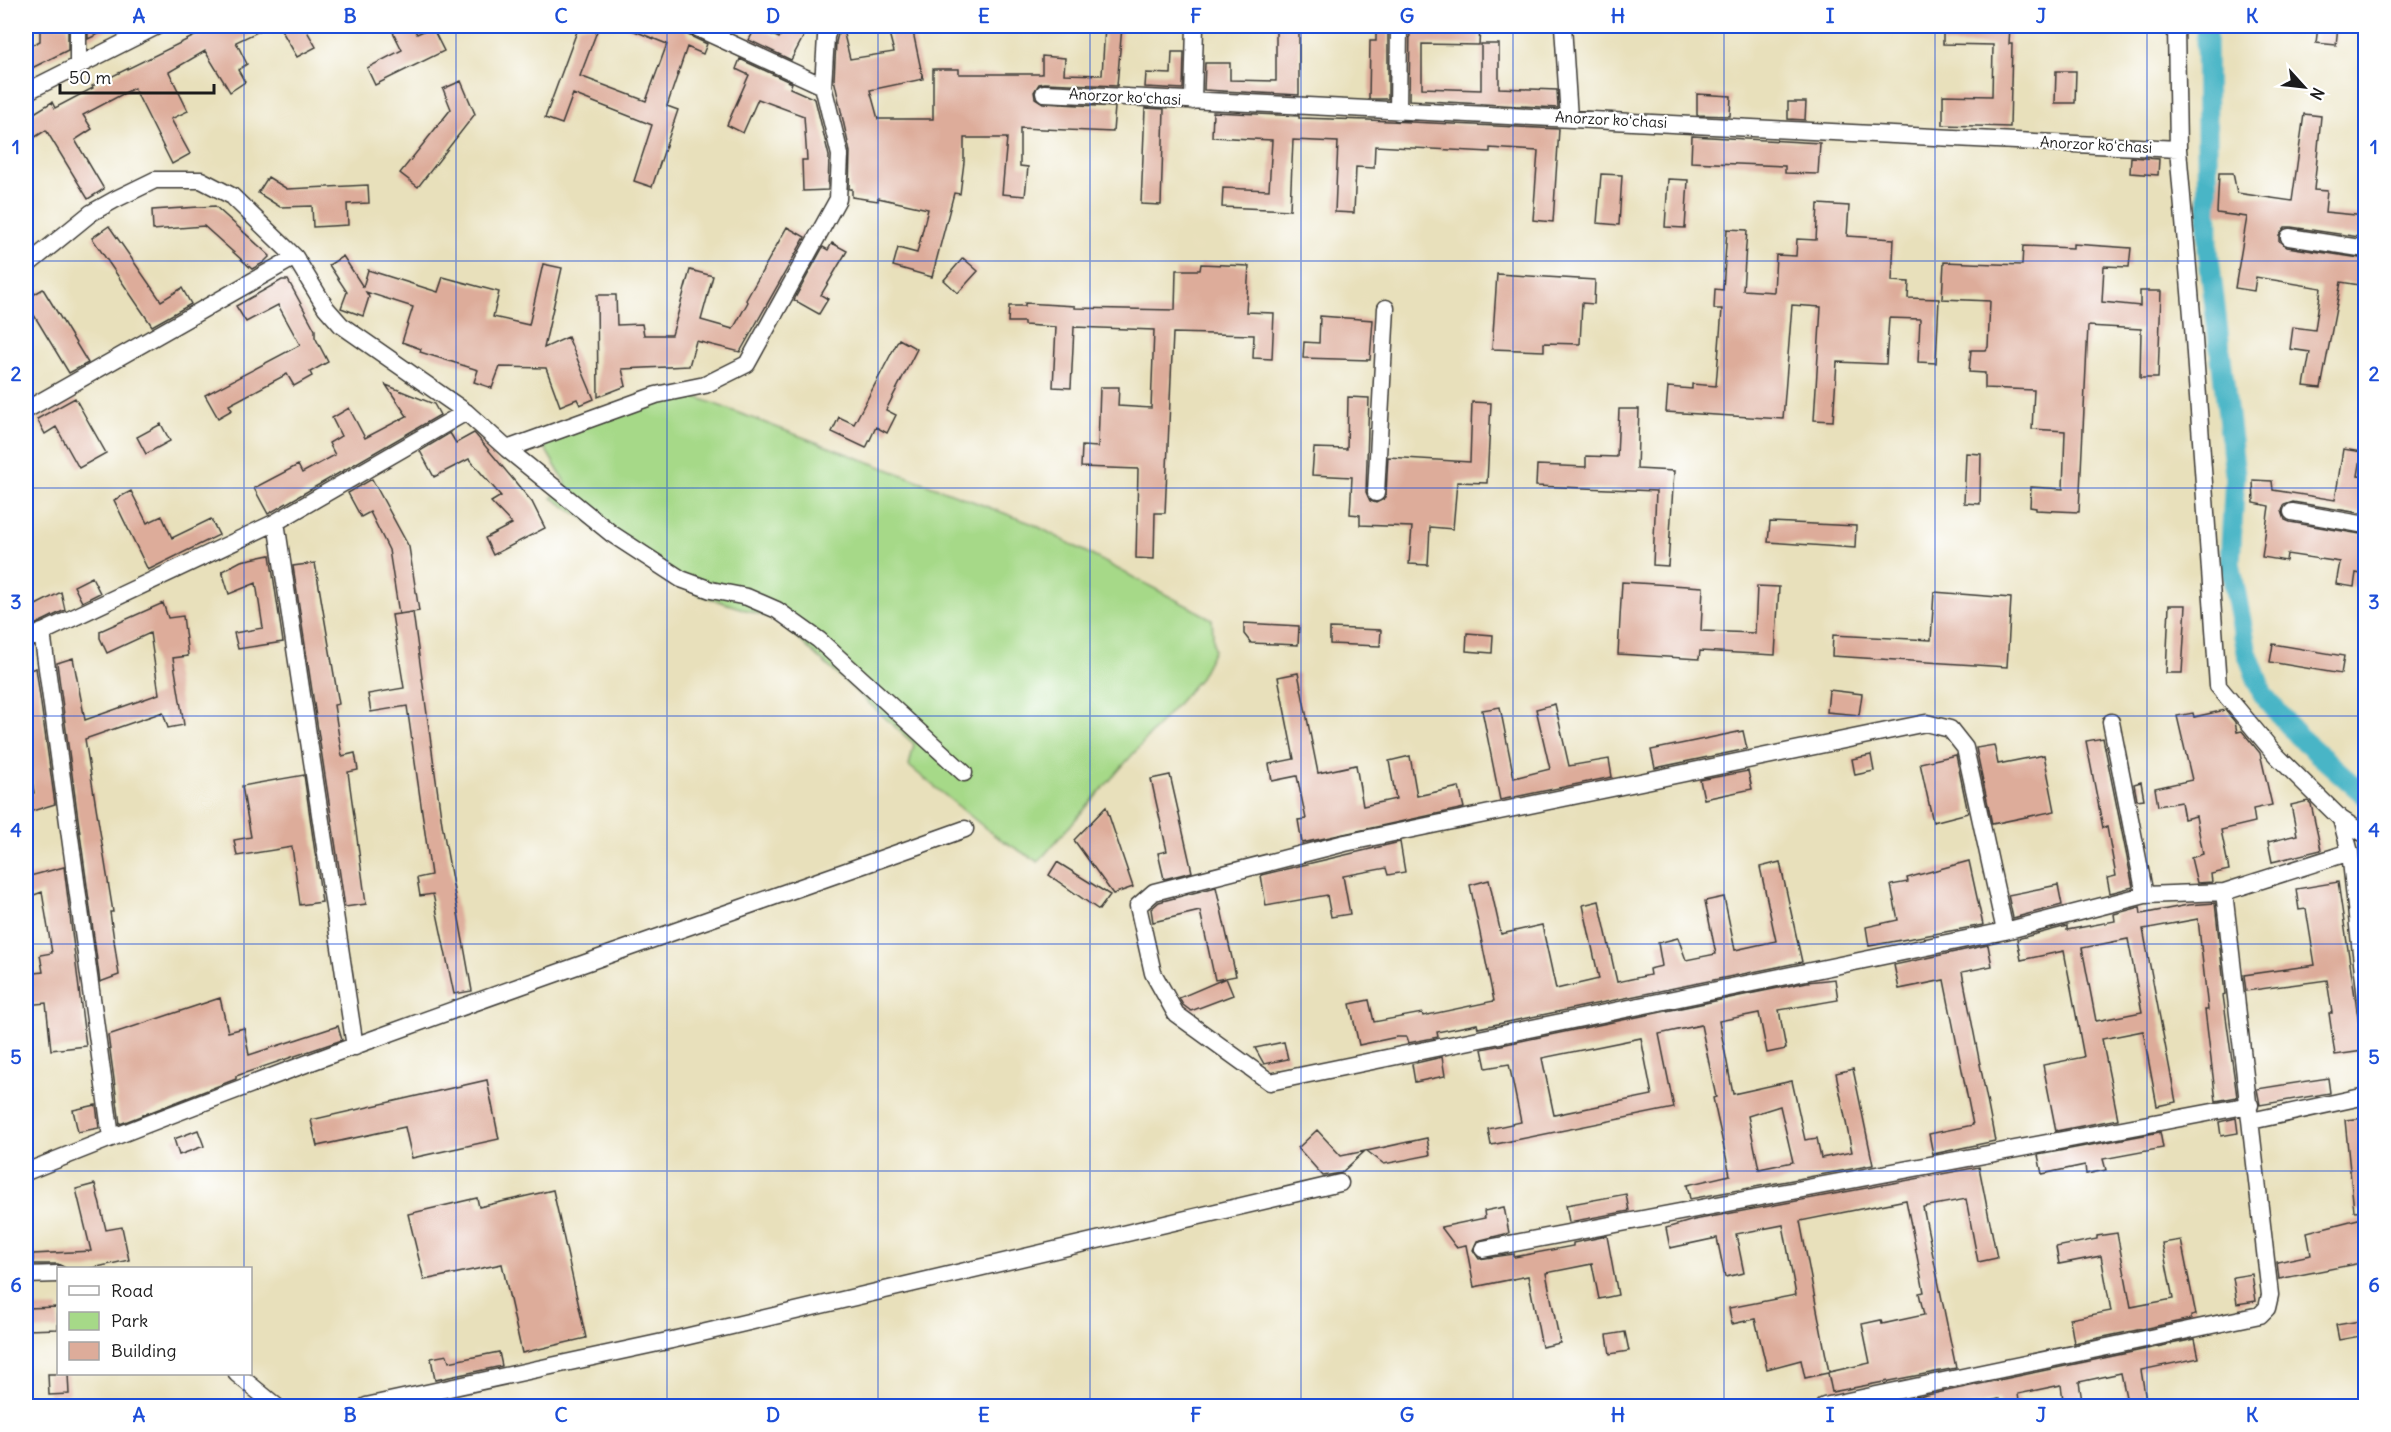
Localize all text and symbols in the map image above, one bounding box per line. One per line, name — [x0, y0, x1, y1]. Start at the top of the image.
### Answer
text: A — [133, 3, 146, 28]
text: B — [343, 3, 357, 28]
text: C — [554, 3, 568, 28]
text: D — [766, 3, 780, 28]
text: E — [978, 3, 990, 28]
text: F — [1190, 3, 1202, 28]
text: G — [1400, 3, 1414, 28]
text: H — [1611, 3, 1625, 28]
text: I — [1826, 3, 1835, 28]
text: J — [2036, 3, 2047, 28]
text: K — [2246, 3, 2259, 28]
scale bar — [60, 57, 214, 95]
north arrow — [2274, 57, 2334, 117]
text: 50 m — [69, 66, 111, 89]
street label: Anorzor koʻchasi — [1068, 84, 1182, 109]
text: N — [2306, 84, 2329, 103]
street label: Anorzor koʻchasi — [1554, 107, 1668, 132]
street label: Anorzor koʻchasi — [2039, 132, 2153, 157]
text: 1 — [12, 134, 20, 159]
text: 1 — [2370, 134, 2378, 159]
text: 2 — [11, 361, 22, 386]
text: 2 — [2369, 361, 2380, 386]
text: 3 — [10, 589, 22, 614]
text: 3 — [2368, 589, 2380, 614]
text: 4 — [10, 817, 22, 842]
text: 4 — [2368, 817, 2380, 842]
text: 5 — [10, 1044, 22, 1069]
text: 5 — [2368, 1044, 2380, 1069]
legend — [57, 1267, 252, 1375]
text: 6 — [10, 1272, 22, 1297]
text: 6 — [2368, 1272, 2380, 1297]
text: Road — [111, 1279, 154, 1302]
text: Park — [111, 1309, 148, 1332]
text: Building — [111, 1339, 176, 1362]
text: A — [133, 1402, 146, 1427]
text: B — [343, 1402, 357, 1427]
text: C — [554, 1402, 568, 1427]
text: D — [766, 1402, 780, 1427]
text: E — [978, 1402, 990, 1427]
text: F — [1190, 1402, 1202, 1427]
text: G — [1400, 1402, 1414, 1427]
text: H — [1611, 1402, 1625, 1427]
text: I — [1826, 1402, 1835, 1427]
text: J — [2036, 1402, 2047, 1427]
text: K — [2246, 1402, 2259, 1427]

